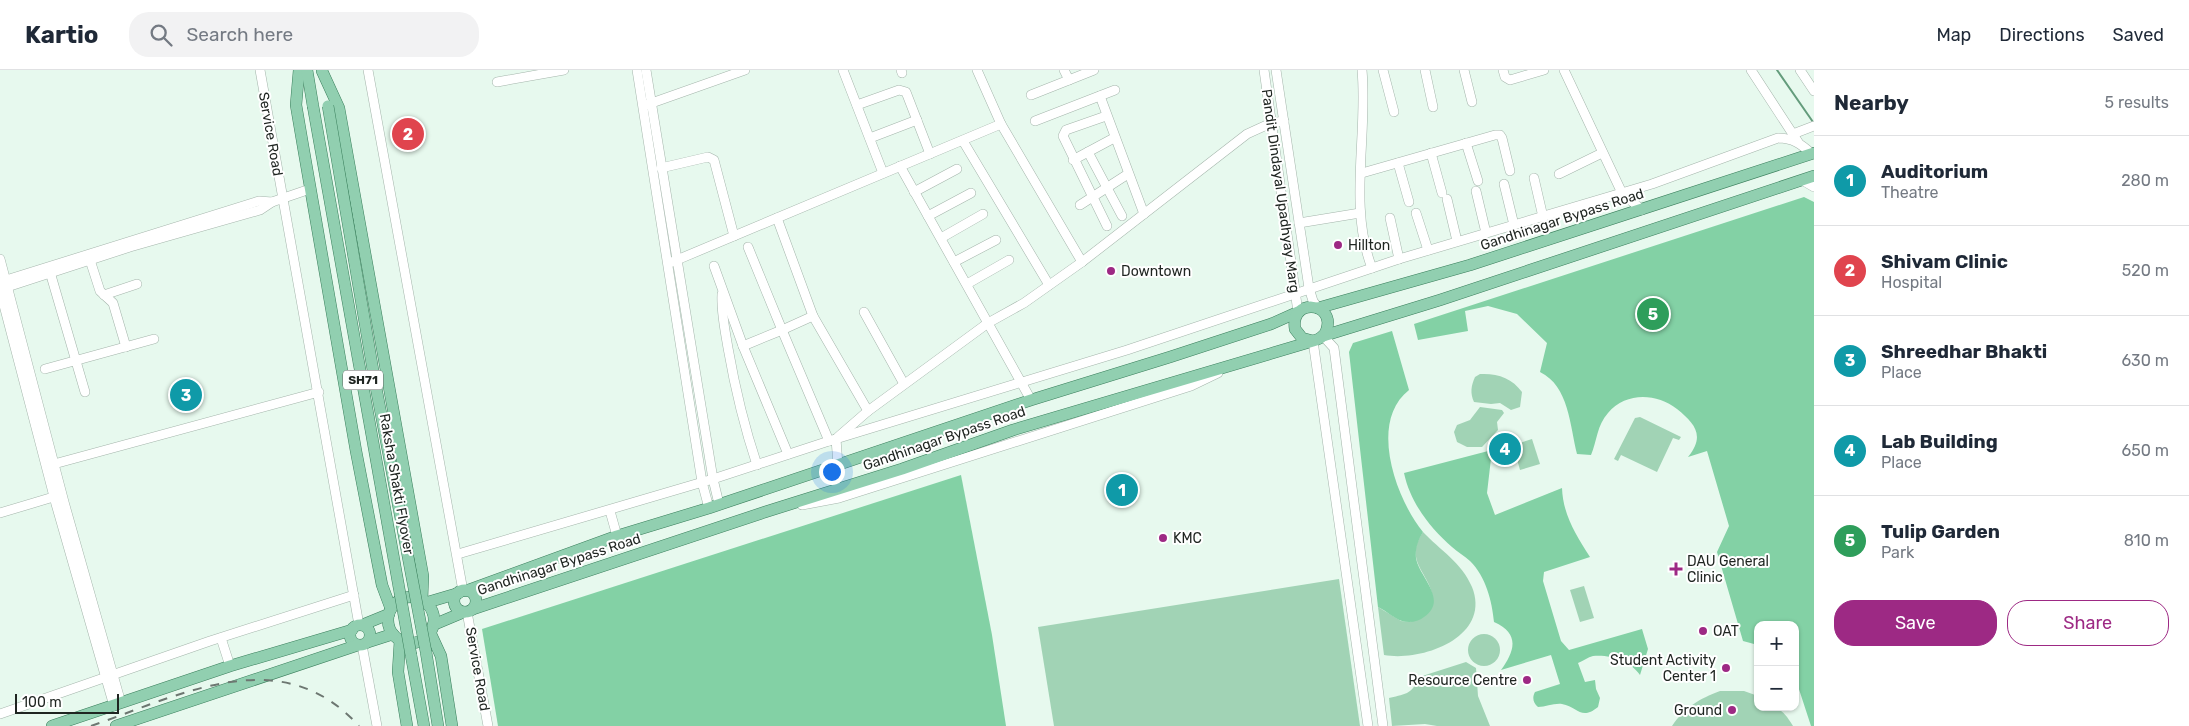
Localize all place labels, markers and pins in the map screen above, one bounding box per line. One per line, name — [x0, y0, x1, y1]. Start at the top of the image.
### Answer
pin: 2 — [392, 115, 424, 153]
place label: Hillton — [1348, 237, 1390, 254]
marker: Hillton — [1332, 239, 1344, 251]
place label: Downtown — [1121, 263, 1191, 280]
marker: Downtown — [1105, 265, 1117, 277]
pin: 5 — [1637, 295, 1669, 333]
pin: 3 — [170, 376, 202, 414]
pin: 4 — [1489, 430, 1521, 468]
pin: 1 — [1106, 471, 1138, 509]
place label: KMC — [1173, 530, 1202, 547]
marker: KMC — [1157, 532, 1169, 544]
place label: DAU General Clinic — [1687, 553, 1769, 586]
marker: DAU General Clinic — [1669, 562, 1683, 576]
place label: OAT — [1713, 623, 1739, 640]
marker: OAT — [1697, 625, 1709, 637]
place label: Student Activity Center 1 — [1610, 652, 1716, 685]
marker: Student Activity Center 1 — [1720, 662, 1732, 674]
place label: Resource Centre — [1408, 672, 1517, 689]
marker: Resource Centre — [1521, 674, 1533, 686]
place label: Ground — [1674, 702, 1722, 719]
marker: Ground — [1726, 704, 1738, 716]

